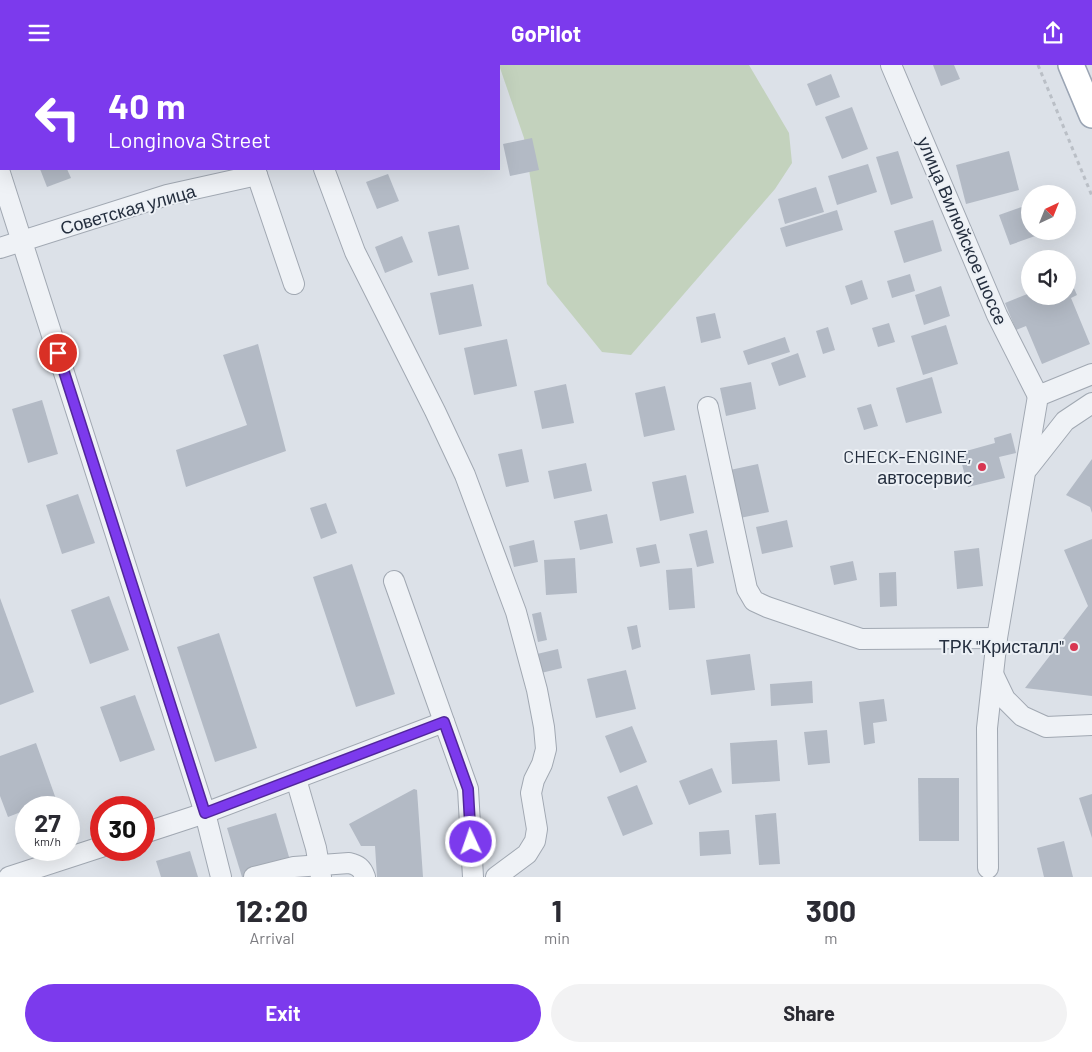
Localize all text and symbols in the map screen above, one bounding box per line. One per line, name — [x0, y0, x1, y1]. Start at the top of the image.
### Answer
icon: menu — [25, 19, 53, 47]
icon: share — [1039, 19, 1067, 47]
text: GoPilot — [511, 20, 581, 46]
text: 40 m — [108, 84, 185, 126]
icon: left — [25, 85, 90, 150]
text: Longinova Street — [108, 126, 271, 152]
street label: улица Вилюйское шоссе — [913, 133, 1013, 328]
street label: Советская улица — [57, 179, 199, 239]
north arrow — [1021, 185, 1076, 240]
map controls — [1021, 185, 1076, 305]
button: sound — [1021, 250, 1076, 305]
pin — [37, 332, 79, 374]
icon: arrive — [44, 339, 72, 367]
place label: CHECK-ENGINE, автосервис — [843, 445, 972, 488]
marker: CHECK-ENGINE, автосервис — [976, 461, 988, 473]
place label: ТРК "Кристалл" — [939, 635, 1064, 657]
marker: ТРК "Кристалл" — [1068, 641, 1080, 653]
speed limit sign: 30 — [90, 796, 155, 861]
text: 27 — [34, 807, 61, 837]
position arrow — [444, 815, 496, 867]
text: km/h — [34, 834, 61, 848]
text: 12:20 — [236, 892, 308, 928]
text: 1 — [552, 892, 562, 928]
text: 300 — [806, 892, 856, 928]
text: Arrival — [250, 928, 294, 947]
text: min — [544, 928, 570, 947]
text: m — [824, 928, 838, 947]
button: Exit — [25, 984, 541, 1042]
button: Share — [551, 984, 1067, 1042]

